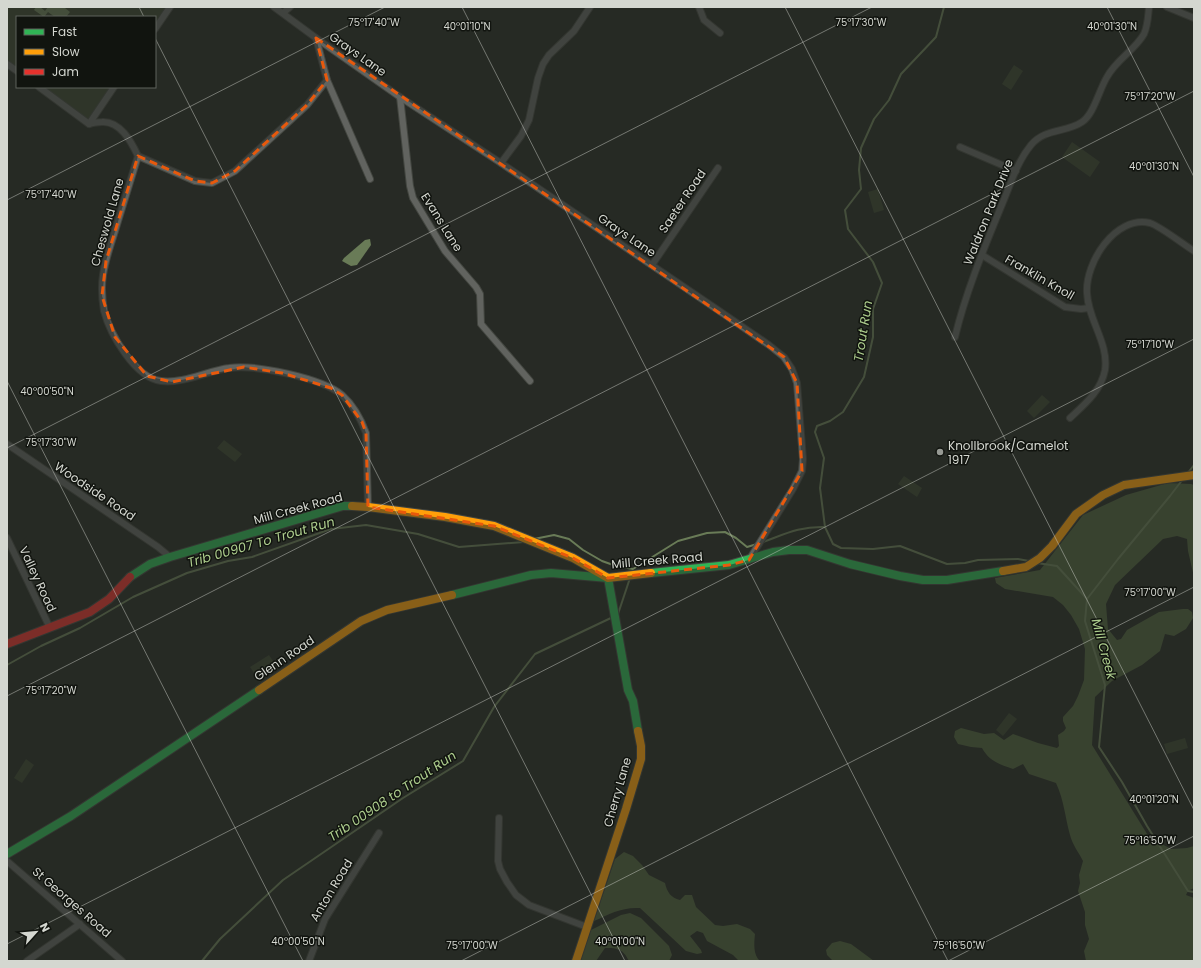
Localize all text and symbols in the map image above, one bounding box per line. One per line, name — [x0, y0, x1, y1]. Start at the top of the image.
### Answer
text: 75°17'40"W — [348, 15, 400, 30]
text: 75°17'30"W — [836, 15, 887, 30]
legend — [16, 16, 156, 88]
text: 40°01'10"N — [443, 19, 491, 34]
text: 40°01'30"N — [1087, 19, 1137, 34]
text: Fast — [52, 23, 77, 40]
street label: Grays Lane — [326, 28, 390, 80]
text: Slow — [52, 43, 80, 60]
text: Jam — [52, 63, 79, 80]
text: 75°17'20"W — [1125, 89, 1176, 104]
street label: Waldron Park Drive — [959, 156, 1017, 268]
text: 40°01'30"N — [1129, 159, 1179, 174]
street label: Saeter Road — [654, 166, 710, 236]
street label: Cheswold Lane — [86, 176, 128, 268]
text: 75°17'40"W — [25, 187, 77, 202]
street label: Evans Lane — [417, 189, 467, 255]
street label: Grays Lane — [595, 209, 659, 261]
street label: Franklin Knoll — [1002, 250, 1078, 304]
water label: Trout Run — [849, 299, 877, 363]
text: 75°17'10"W — [1126, 337, 1174, 352]
text: 40°00'50"N — [20, 384, 74, 399]
text: 75°17'30"W — [26, 435, 77, 450]
place label: Knollbrook/Camelot 1917 — [948, 437, 1068, 468]
marker: Knollbrook/Camelot 1917 — [935, 447, 945, 457]
street label: Woodside Road — [51, 458, 139, 524]
street label: Mill Creek Road — [252, 488, 344, 528]
water label: Trib 00907 To Trout Run — [185, 512, 337, 572]
street label: Valley Road — [15, 543, 61, 615]
street label: Mill Creek Road — [611, 548, 703, 572]
text: 75°17'00"W — [1124, 585, 1176, 600]
water label: Mill Creek — [1087, 616, 1122, 683]
street label: Glenn Road — [250, 632, 318, 684]
text: 75°17'20"W — [26, 683, 77, 698]
water label: Trib 00908 to Trout Run — [324, 746, 460, 846]
street label: Cherry Lane — [599, 755, 635, 829]
text: 40°01'20"N — [1129, 792, 1179, 807]
text: 75°16'50"W — [1124, 833, 1176, 848]
street label: Anton Road — [306, 856, 356, 924]
street label: St Georges Road — [29, 863, 115, 941]
north arrow — [16, 912, 56, 952]
text: N — [36, 920, 54, 935]
text: 40°00'50"N — [271, 934, 325, 949]
text: 40°01'00"N — [595, 934, 645, 949]
text: 75°17'00"W — [446, 938, 498, 953]
text: 75°16'50"W — [933, 938, 985, 953]

